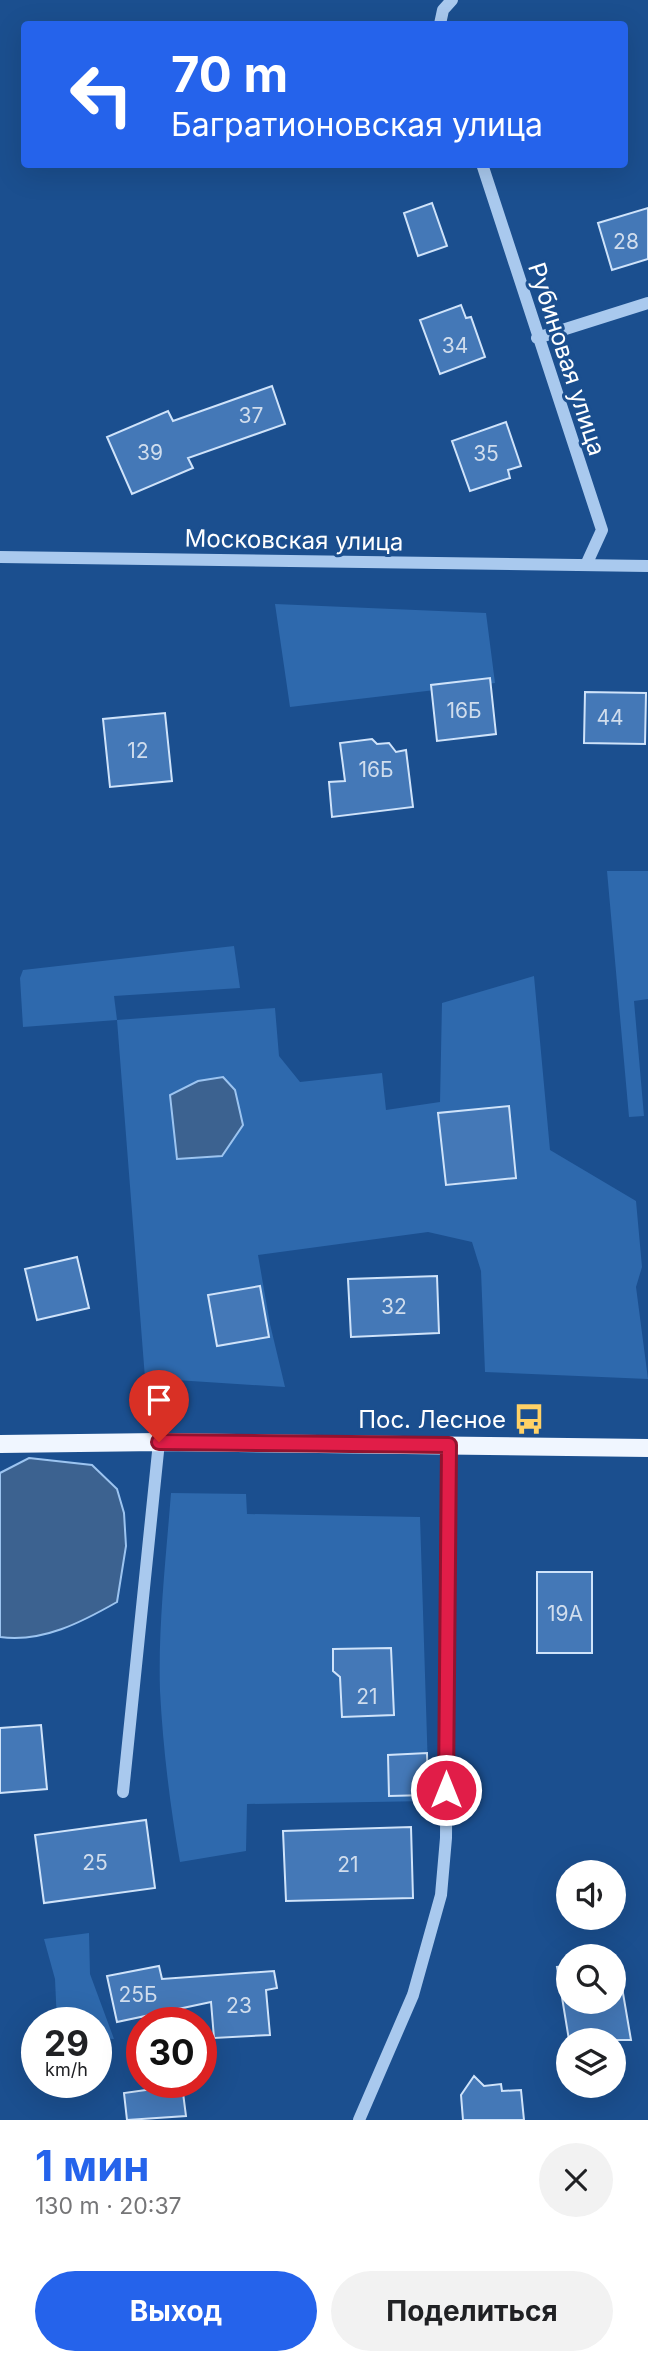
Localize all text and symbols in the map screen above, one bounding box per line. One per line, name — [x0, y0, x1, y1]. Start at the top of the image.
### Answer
text: 70 m — [171, 45, 288, 104]
icon: left — [56, 49, 147, 140]
text: Багратионовская улица — [171, 105, 543, 144]
house number: 28 — [613, 229, 639, 254]
street label: Рубиновая улица — [522, 259, 612, 459]
house number: 34 — [442, 333, 468, 358]
house number: 37 — [239, 403, 263, 428]
house number: 39 — [137, 440, 163, 465]
house number: 35 — [473, 441, 499, 466]
street label: Московская улица — [184, 524, 404, 556]
house number: 16Б — [446, 698, 482, 723]
house number: 44 — [596, 705, 624, 730]
house number: 12 — [127, 738, 149, 763]
house number: 16Б — [358, 757, 394, 782]
house number: 32 — [381, 1294, 407, 1319]
pin — [129, 1370, 189, 1442]
icon: arrive — [140, 1381, 178, 1419]
bus stop icon: Пос. Лесное — [512, 1402, 546, 1436]
place label: Пос. Лесное — [358, 1405, 506, 1434]
house number: 19А — [547, 1601, 583, 1626]
house number: 21 — [356, 1684, 378, 1709]
position arrow — [409, 1753, 483, 1827]
house number: 25 — [82, 1850, 108, 1875]
house number: 21 — [337, 1852, 359, 1877]
map controls — [556, 1860, 626, 2098]
button: sound — [556, 1860, 626, 1930]
button: search — [556, 1944, 626, 2014]
house number: 25Б — [118, 1982, 158, 2007]
house number: 23 — [226, 1993, 252, 2018]
speed limit sign: 30 — [126, 2007, 217, 2098]
text: 29 — [44, 2022, 89, 2064]
button: layers — [556, 2028, 626, 2098]
text: km/h — [45, 2059, 88, 2080]
text: 1 мин — [35, 2140, 149, 2191]
button: close — [539, 2143, 613, 2217]
text: 130 m · 20:37 — [35, 2192, 182, 2220]
button: Выход — [35, 2271, 317, 2351]
button: Поделиться — [331, 2271, 613, 2351]

